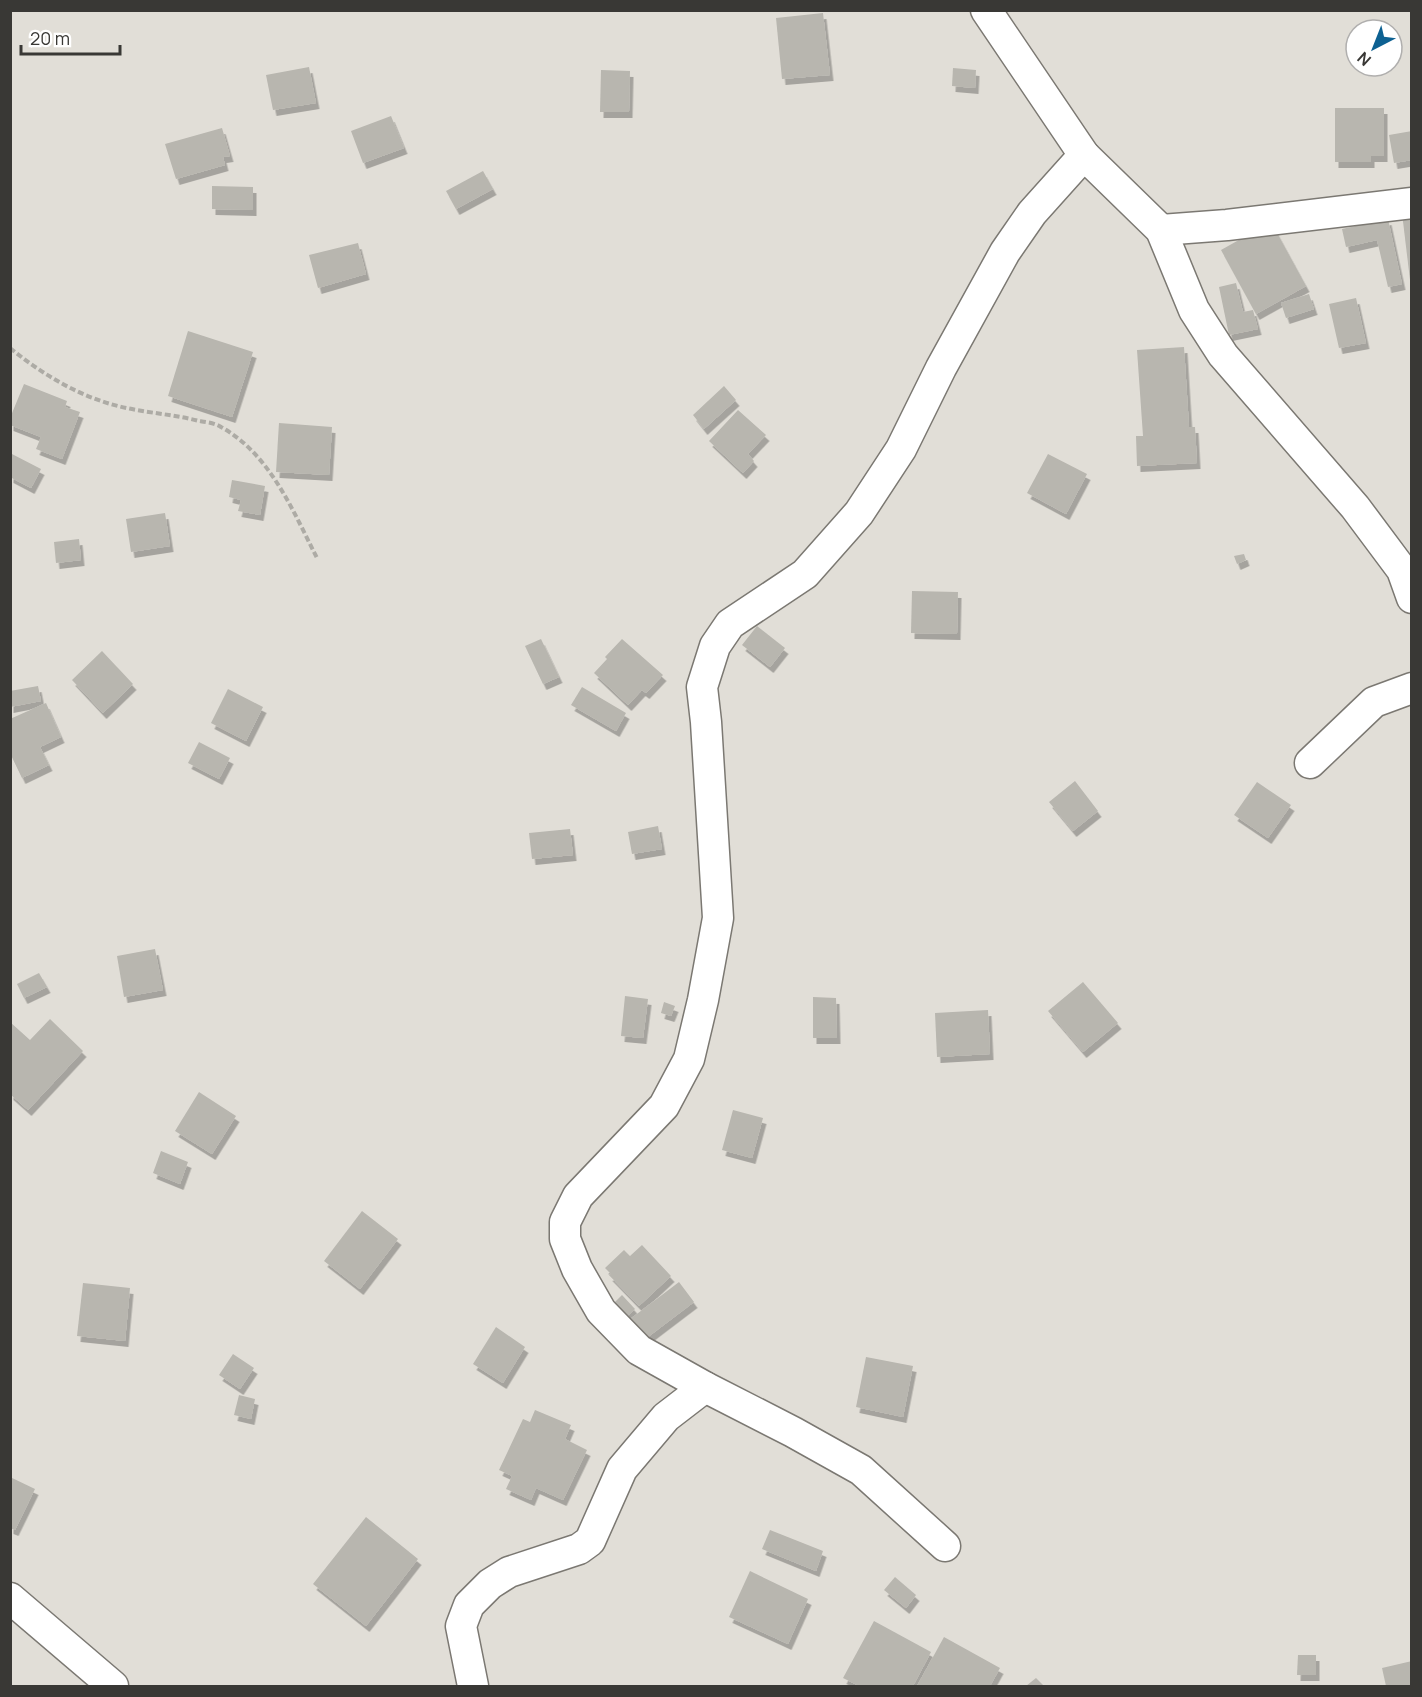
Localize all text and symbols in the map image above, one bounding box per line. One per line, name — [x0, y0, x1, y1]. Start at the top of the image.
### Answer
scale bar — [21, 18, 120, 56]
north arrow — [1344, 18, 1404, 78]
text: 20 m — [30, 26, 70, 50]
text: N — [1352, 47, 1376, 71]

